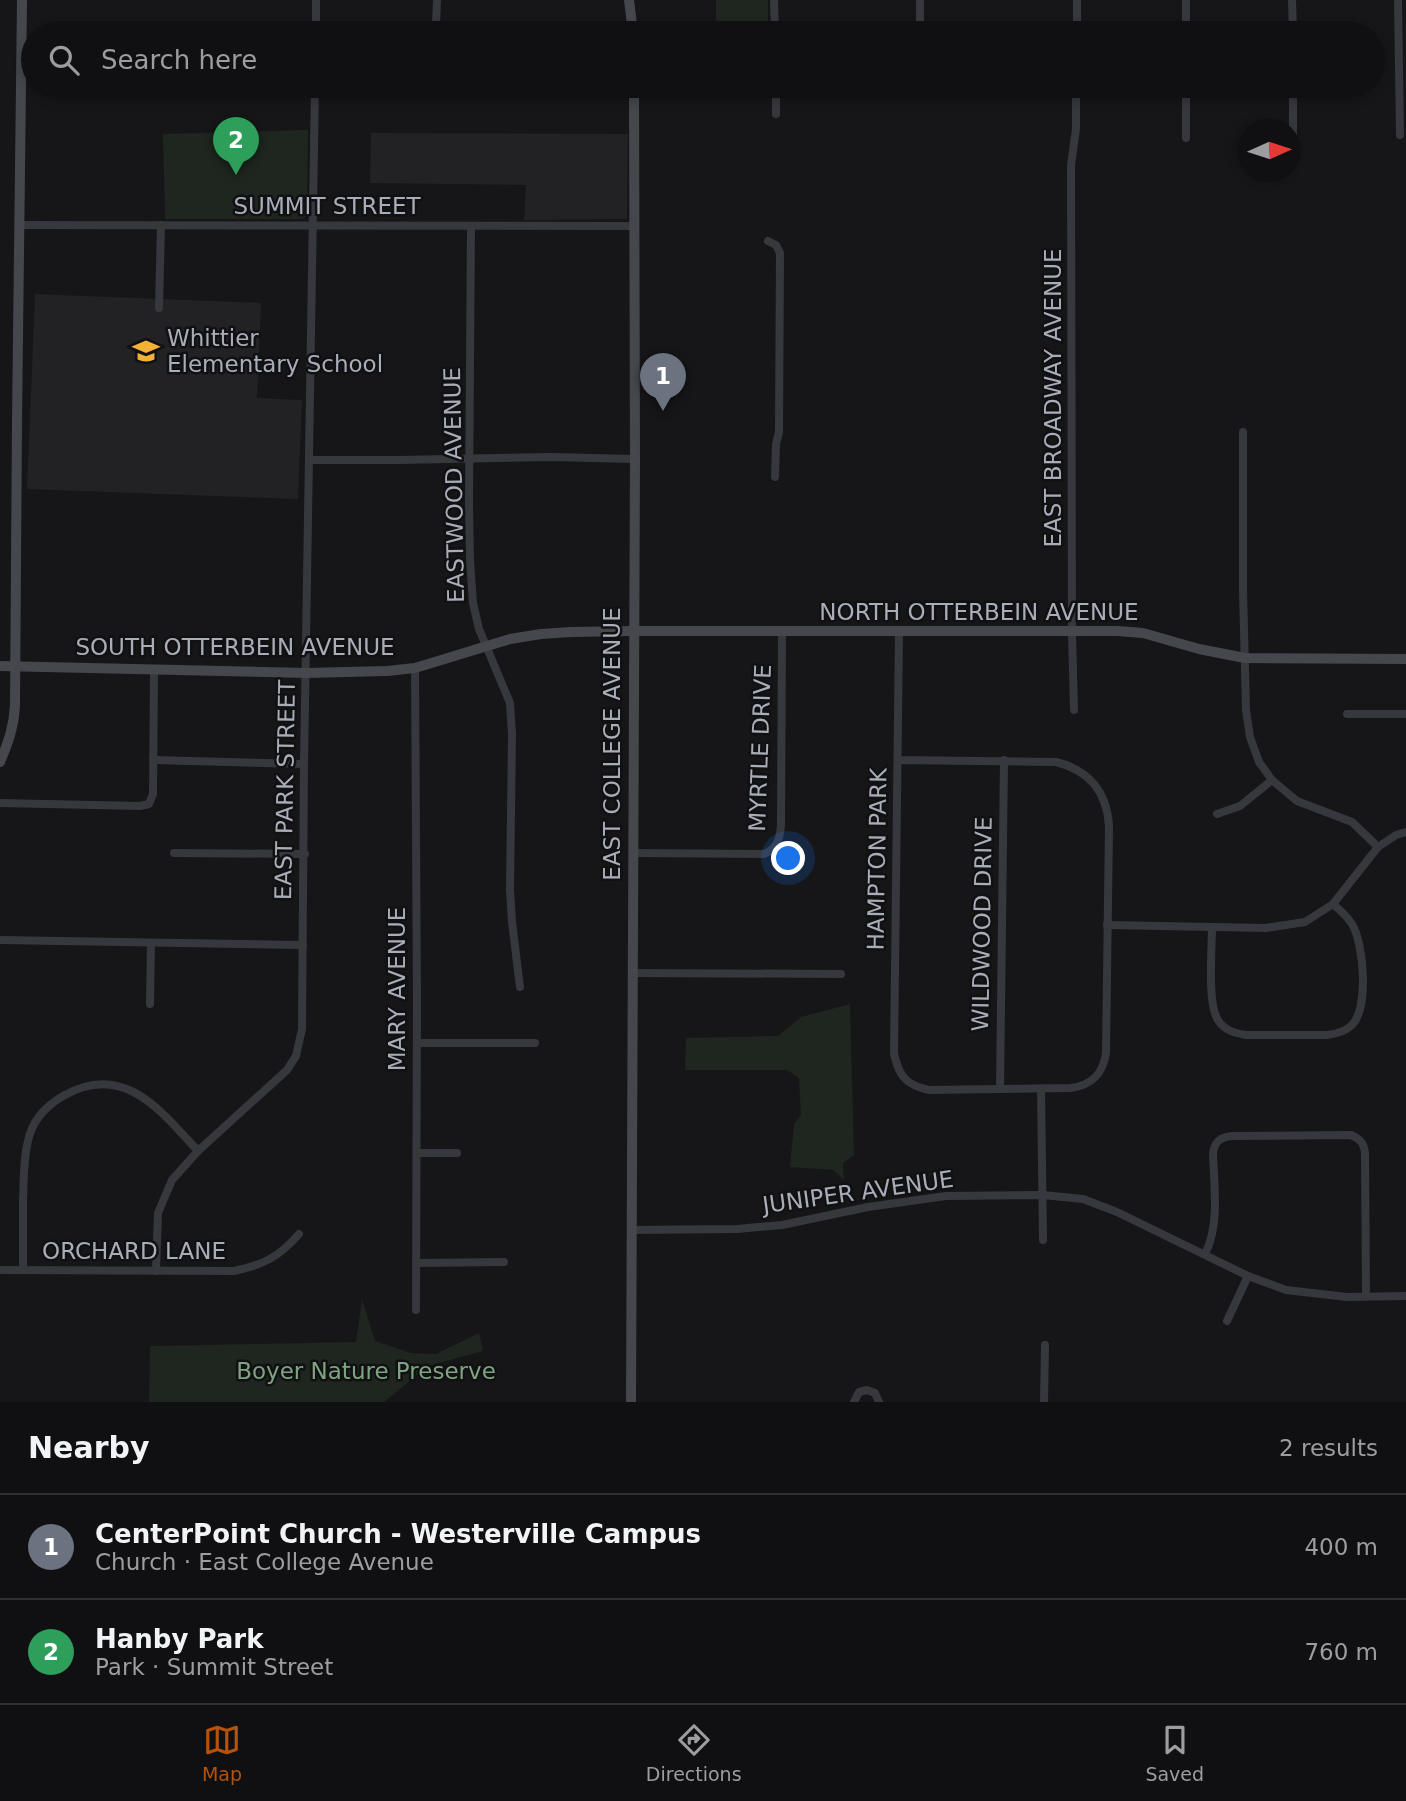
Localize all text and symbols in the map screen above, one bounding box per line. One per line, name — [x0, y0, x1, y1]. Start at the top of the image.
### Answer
search box — [21, 21, 1385, 98]
icon: search — [45, 41, 83, 79]
text: Search here — [101, 45, 257, 75]
pin: 2 — [213, 117, 259, 175]
north arrow — [1238, 119, 1301, 182]
street label: SUMMIT STREET — [233, 193, 421, 219]
street label: EAST BROADWAY AVENUE — [1040, 248, 1066, 548]
place label: Whittier Elementary School — [167, 325, 383, 377]
school or university icon: Whittier Elementary School — [131, 336, 161, 366]
pin: 1 — [640, 353, 686, 411]
street label: EASTWOOD AVENUE — [439, 367, 469, 603]
street label: NORTH OTTERBEIN AVENUE — [819, 599, 1139, 625]
street label: EAST COLLEGE AVENUE — [599, 607, 625, 881]
street label: SOUTH OTTERBEIN AVENUE — [75, 634, 395, 660]
street label: MYRTLE DRIVE — [744, 664, 776, 832]
street label: EAST PARK STREET — [270, 679, 300, 900]
street label: HAMPTON PARK — [862, 767, 892, 951]
street label: WILDWOOD DRIVE — [967, 816, 997, 1032]
your location — [771, 841, 805, 875]
street label: MARY AVENUE — [384, 907, 410, 1071]
street label: JUNIPER AVENUE — [759, 1166, 955, 1219]
street label: ORCHARD LANE — [42, 1238, 226, 1264]
park label: Boyer Nature Preserve — [236, 1358, 496, 1384]
text: Nearby — [28, 1430, 150, 1465]
text: 2 results — [1279, 1435, 1378, 1461]
text: CenterPoint Church - Westerville Campus — [95, 1519, 701, 1549]
text: 1 — [43, 1534, 59, 1560]
text: 400 m — [1304, 1534, 1378, 1560]
text: Church · East College Avenue — [95, 1549, 434, 1575]
text: Hanby Park — [95, 1624, 263, 1654]
text: 2 — [43, 1639, 59, 1665]
text: 760 m — [1304, 1639, 1378, 1665]
text: Park · Summit Street — [95, 1654, 333, 1680]
tab: Map — [202, 1721, 242, 1785]
tab: Directions — [646, 1721, 742, 1785]
tab: Saved — [1145, 1721, 1204, 1785]

